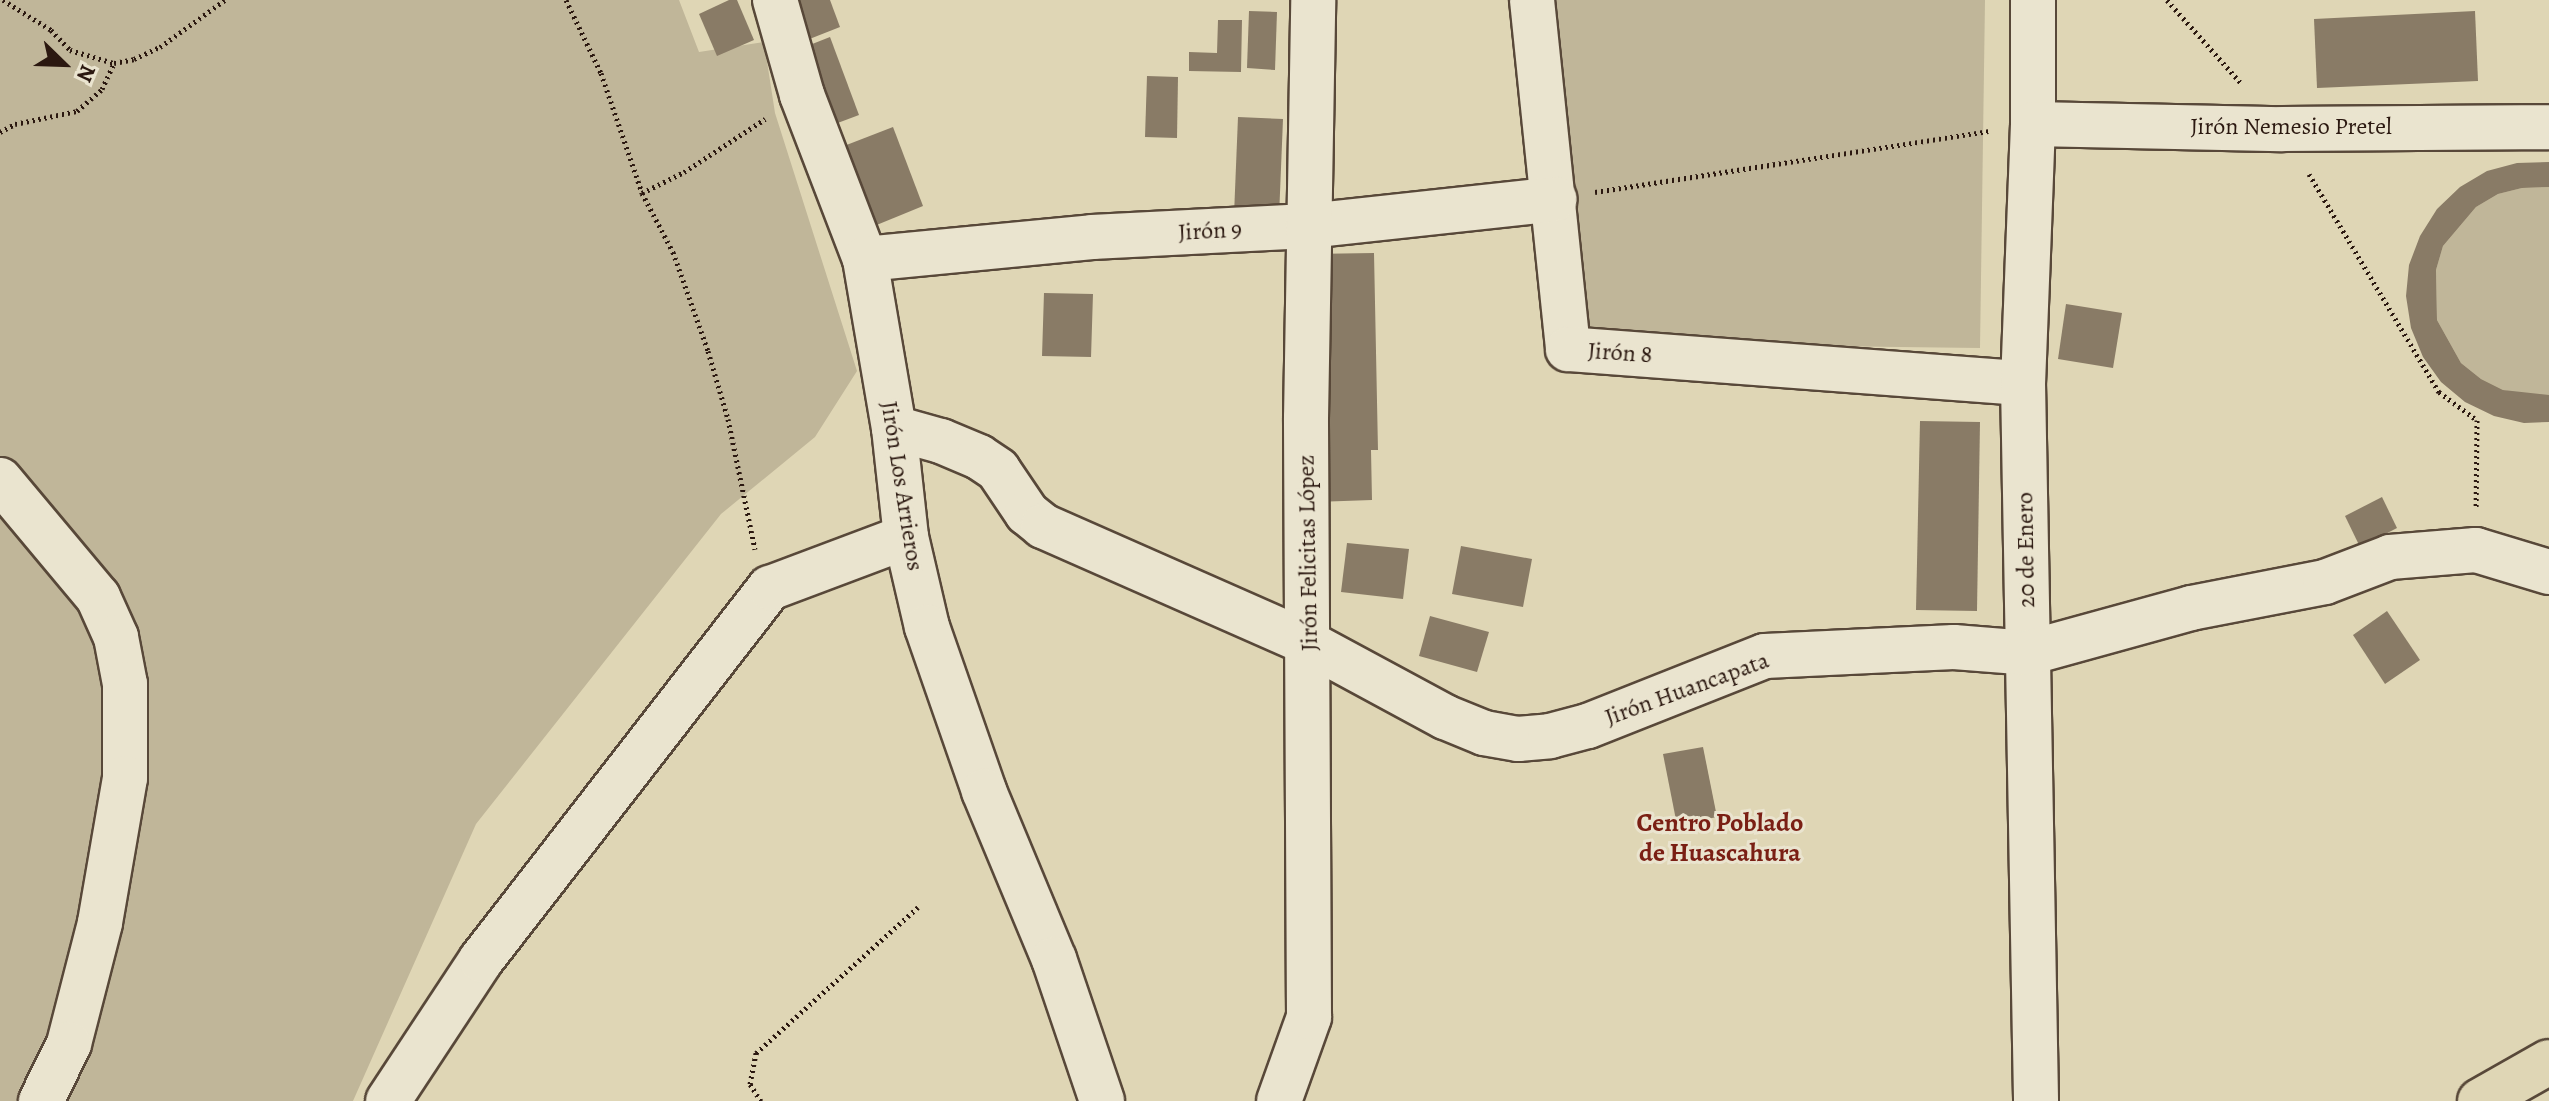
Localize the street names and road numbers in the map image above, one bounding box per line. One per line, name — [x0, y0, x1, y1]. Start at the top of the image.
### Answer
street label: Jirón Nemesio Pretel — [2190, 113, 2392, 141]
street label: Jirón 9 — [1177, 215, 1243, 247]
street label: Jirón 8 — [1587, 336, 1653, 370]
street label: Jirón Los Arrieros — [874, 399, 930, 573]
street label: Jirón Felicitas López — [1292, 454, 1324, 652]
street label: 20 de Enero — [2011, 492, 2041, 608]
street label: Jirón Huancapata — [1601, 646, 1773, 732]

